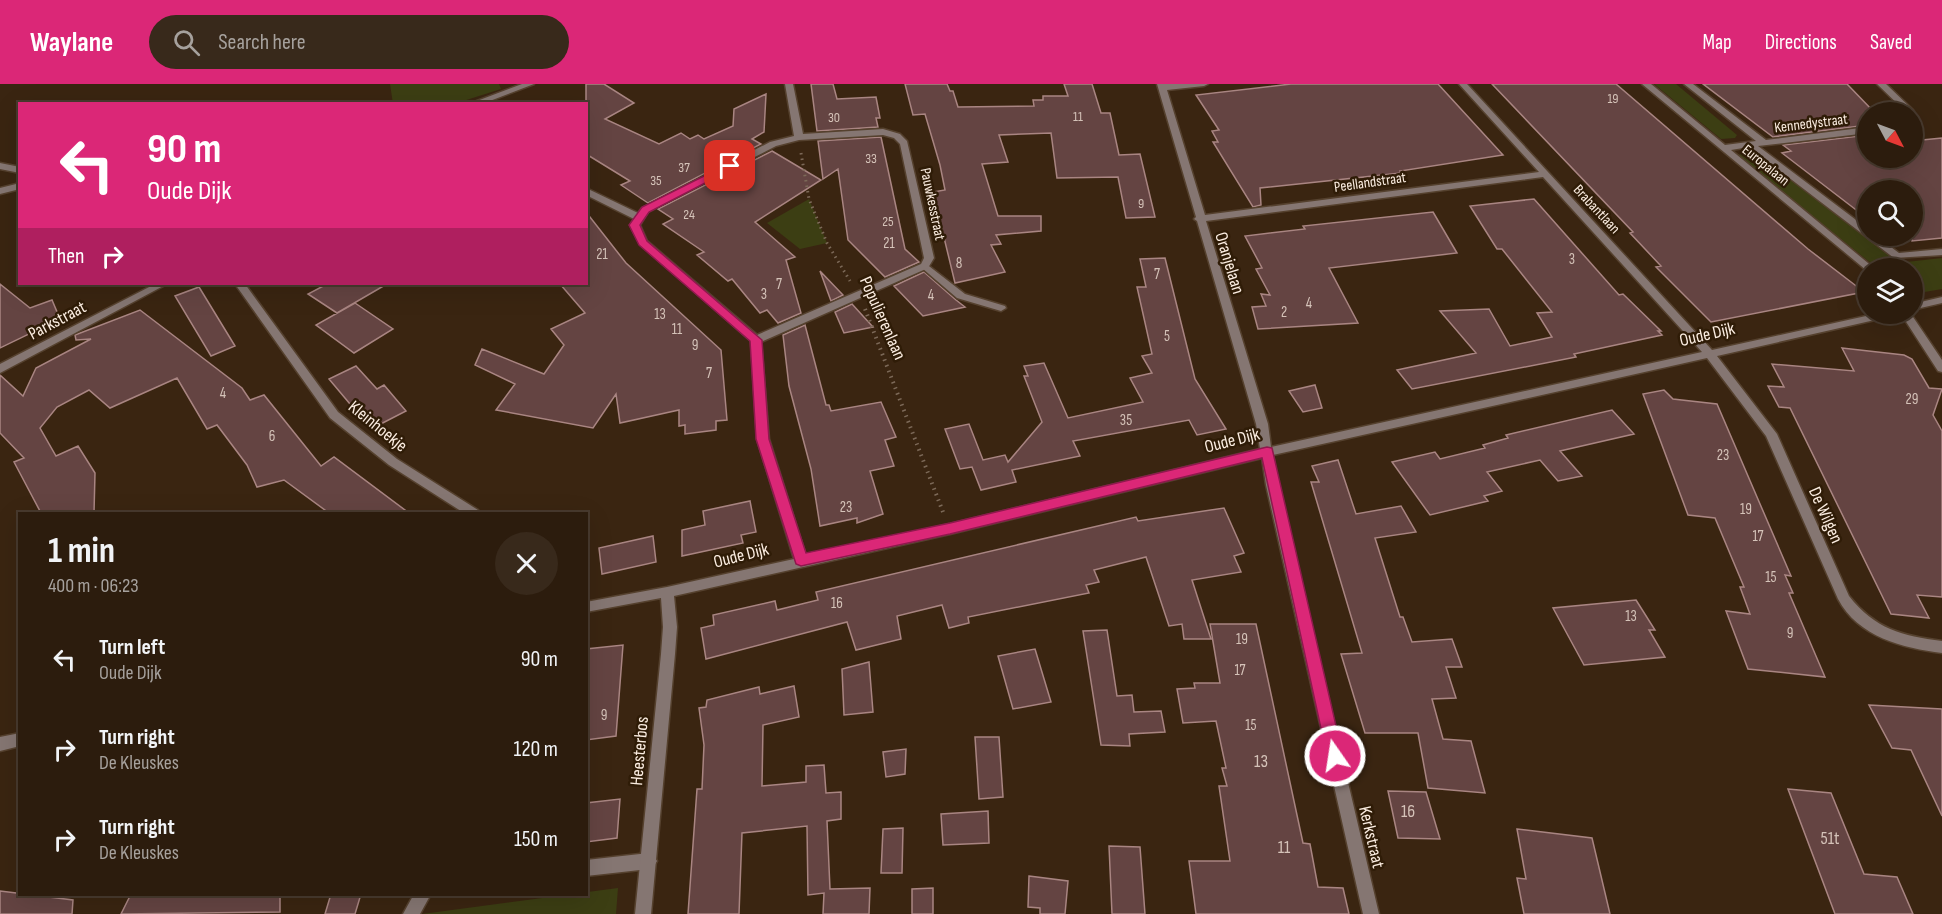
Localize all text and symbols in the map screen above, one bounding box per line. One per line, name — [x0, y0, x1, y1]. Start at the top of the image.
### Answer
search box — [149, 15, 569, 69]
text: Waylane — [30, 26, 113, 59]
icon: search — [170, 26, 203, 59]
text: Search here — [218, 29, 306, 56]
text: Map — [1702, 30, 1732, 55]
text: Directions — [1765, 30, 1837, 55]
text: Saved — [1870, 30, 1912, 55]
house number: 19 — [1607, 90, 1619, 107]
north arrow — [1857, 102, 1923, 168]
map controls — [1857, 102, 1923, 324]
house number: 11 — [1073, 108, 1083, 125]
house number: 30 — [828, 109, 840, 126]
street label: Kennedystraat — [1773, 110, 1849, 137]
text: 90 m — [147, 124, 221, 175]
icon: left — [48, 126, 126, 204]
pin — [704, 140, 755, 191]
street label: Europalaan — [1738, 141, 1793, 190]
icon: arrive — [713, 149, 746, 182]
house number: 33 — [865, 150, 877, 167]
house number: 37 — [678, 159, 690, 176]
street label: Pauwkesstraat — [916, 166, 950, 242]
street label: Peellandstraat — [1333, 168, 1408, 197]
house number: 35 — [650, 172, 662, 189]
text: Oude Dijk — [147, 175, 231, 207]
button: search — [1857, 180, 1923, 246]
street label: Brabantlaan — [1569, 181, 1624, 238]
house number: 9 — [1138, 195, 1144, 212]
house number: 24 — [683, 206, 695, 223]
house number: 25 — [882, 213, 894, 230]
street label: Oranjelaan — [1210, 230, 1249, 297]
house number: 21 — [883, 234, 895, 253]
icon: right — [96, 240, 129, 273]
text: Then — [48, 243, 84, 270]
house number: 21 — [596, 245, 608, 264]
house number: 3 — [1569, 250, 1575, 269]
house number: 8 — [956, 254, 962, 273]
button: layers — [1857, 258, 1923, 324]
house number: 7 — [1154, 265, 1160, 284]
street label: Populierenlaan — [855, 273, 910, 363]
house number: 7 — [776, 275, 782, 294]
house number: 3 — [761, 285, 767, 304]
house number: 4 — [928, 286, 934, 305]
house number: 4 — [1306, 294, 1312, 313]
street label: Parkstraat — [25, 296, 90, 344]
house number: 2 — [1281, 303, 1287, 322]
house number: 13 — [654, 305, 666, 324]
street label: Oude Dijk — [1677, 318, 1737, 351]
house number: 11 — [672, 320, 683, 339]
house number: 5 — [1164, 327, 1170, 346]
house number: 9 — [692, 336, 698, 355]
house number: 7 — [706, 364, 712, 383]
house number: 4 — [220, 384, 226, 403]
house number: 29 — [1906, 390, 1918, 409]
street label: Kleinhoekje — [344, 396, 411, 456]
house number: 35 — [1120, 411, 1132, 430]
street label: Oude Dijk — [1202, 423, 1262, 457]
house number: 6 — [269, 427, 275, 446]
house number: 23 — [1717, 446, 1729, 465]
street label: De Wilgen — [1804, 484, 1847, 547]
house number: 23 — [840, 498, 852, 517]
house number: 19 — [1740, 500, 1752, 519]
house number: 17 — [1752, 527, 1764, 546]
text: 1 min — [48, 530, 115, 573]
button: close — [495, 532, 558, 595]
street label: Oude Dijk — [711, 538, 771, 572]
house number: 15 — [1765, 568, 1777, 587]
text: 400 m · 06:23 — [48, 574, 139, 598]
house number: 16 — [831, 594, 843, 613]
house number: 13 — [1625, 607, 1637, 626]
house number: 9 — [1787, 624, 1793, 643]
house number: 19 — [1236, 630, 1248, 649]
text: Turn left — [99, 634, 165, 661]
icon: left — [48, 643, 81, 676]
text: 90 m — [521, 646, 558, 673]
text: Oude Dijk — [99, 661, 162, 685]
house number: 17 — [1234, 661, 1246, 680]
house number: 9 — [601, 706, 607, 725]
street label: Heesterbos — [626, 716, 653, 786]
house number: 15 — [1245, 716, 1257, 735]
text: Turn right — [99, 724, 175, 751]
position arrow — [1303, 724, 1367, 788]
icon: right — [48, 733, 81, 766]
text: 120 m — [514, 736, 558, 763]
text: De Kleuskes — [99, 751, 179, 775]
house number: 13 — [1254, 751, 1268, 772]
house number: 16 — [1401, 801, 1415, 822]
street label: Kerkstraat — [1354, 804, 1389, 871]
text: Turn right — [99, 814, 175, 841]
icon: right — [48, 823, 81, 856]
text: 150 m — [514, 826, 558, 853]
house number: 51t — [1821, 828, 1840, 849]
house number: 11 — [1278, 837, 1291, 858]
text: De Kleuskes — [99, 841, 179, 865]

